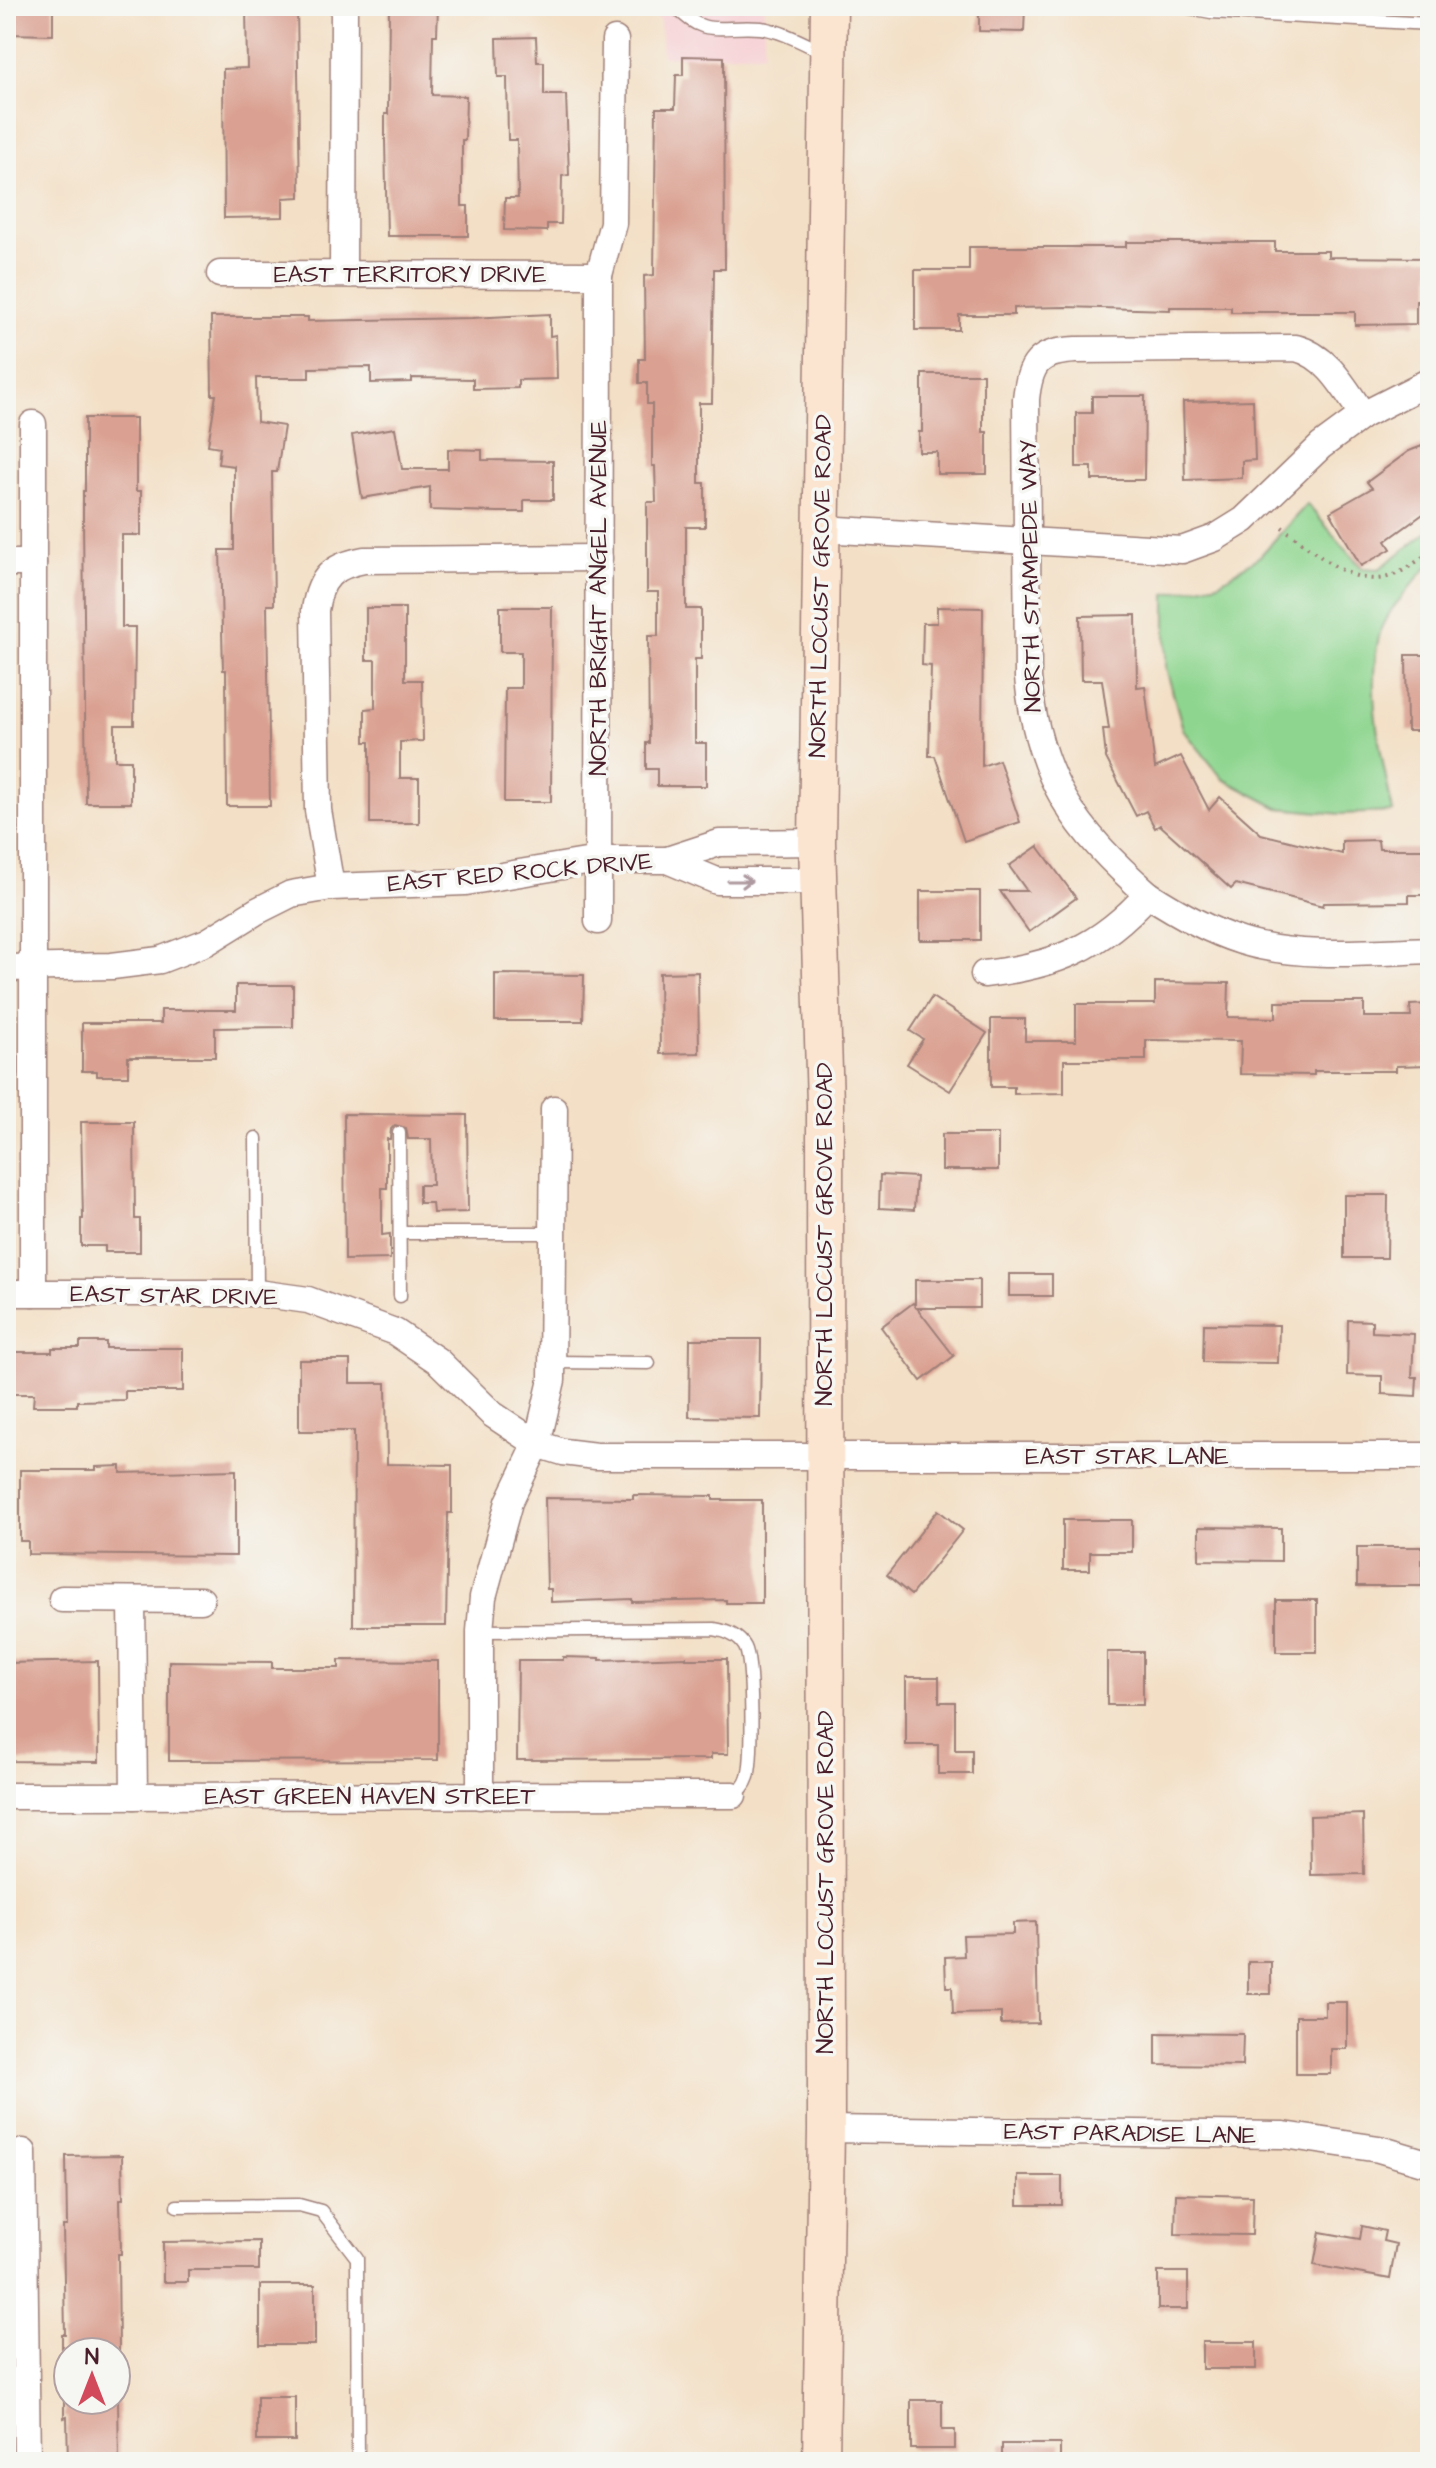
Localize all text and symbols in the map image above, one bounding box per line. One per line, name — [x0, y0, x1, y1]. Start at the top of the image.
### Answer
street label: EAST TERRITORY DRIVE — [274, 258, 546, 292]
street label: NORTH LOCUST GROVE ROAD — [801, 414, 841, 758]
street label: NORTH BRIGHT ANGEL AVENUE — [582, 420, 616, 776]
street label: NORTH STAMPEDE WAY — [1012, 439, 1050, 713]
street label: EAST RED ROCK DRIVE — [386, 844, 654, 902]
one-way arrow — [726, 873, 753, 889]
street label: NORTH LOCUST GROVE ROAD — [808, 1062, 842, 1406]
street label: EAST STAR DRIVE — [70, 1277, 278, 1315]
street label: EAST STAR LANE — [1025, 1440, 1229, 1474]
street label: NORTH LOCUST GROVE ROAD — [809, 1710, 843, 2054]
street label: EAST GREEN HAVEN STREET — [204, 1780, 536, 1814]
street label: EAST PARADISE LANE — [1004, 2115, 1256, 2153]
north arrow — [52, 2336, 132, 2416]
text: N — [85, 2342, 99, 2373]

